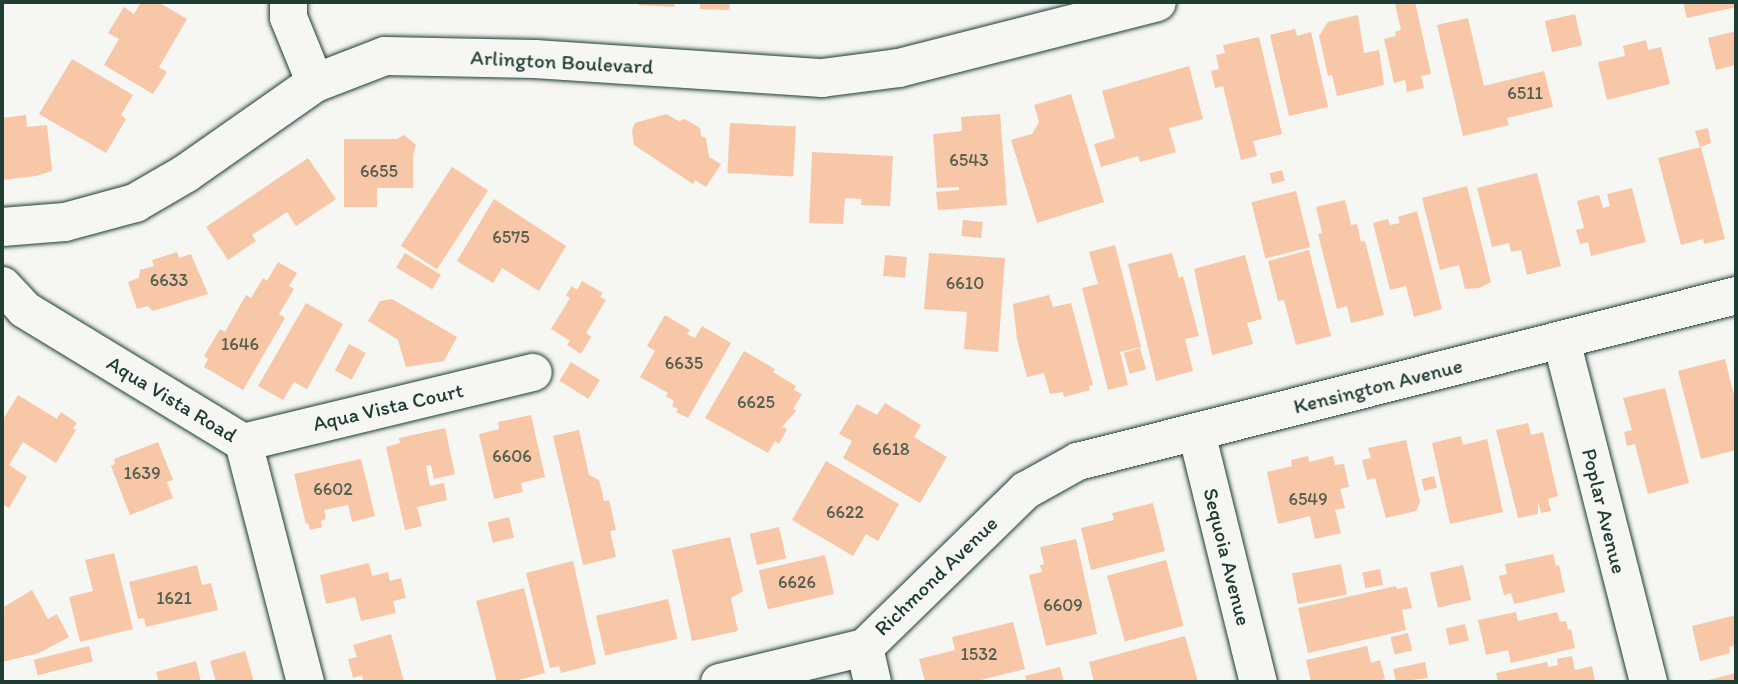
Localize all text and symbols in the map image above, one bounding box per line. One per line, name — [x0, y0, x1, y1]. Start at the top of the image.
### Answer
street label: Arlington Boulevard — [470, 45, 654, 79]
house number: 6511 — [1507, 82, 1543, 104]
house number: 6543 — [949, 149, 989, 171]
house number: 6655 — [360, 160, 398, 182]
house number: 6575 — [492, 226, 530, 248]
house number: 6633 — [150, 269, 188, 291]
house number: 6610 — [946, 272, 984, 294]
house number: 1646 — [221, 333, 259, 355]
street label: Aqua Vista Road — [103, 351, 241, 447]
house number: 6635 — [665, 352, 703, 374]
street label: Kensington Avenue — [1291, 353, 1465, 419]
street label: Aqua Vista Court — [311, 378, 465, 436]
house number: 6625 — [737, 391, 775, 413]
house number: 6618 — [872, 438, 910, 460]
house number: 6606 — [492, 445, 532, 467]
street label: Poplar Avenue — [1576, 446, 1632, 576]
house number: 1639 — [123, 462, 161, 484]
house number: 6602 — [313, 478, 353, 500]
street label: Sequoia Avenue — [1198, 486, 1256, 628]
house number: 6549 — [1288, 488, 1328, 510]
house number: 6622 — [826, 501, 864, 523]
street label: Richmond Avenue — [870, 511, 1002, 641]
house number: 6626 — [778, 571, 816, 593]
house number: 1621 — [156, 587, 192, 609]
house number: 6609 — [1043, 594, 1083, 616]
house number: 1532 — [960, 643, 998, 665]

